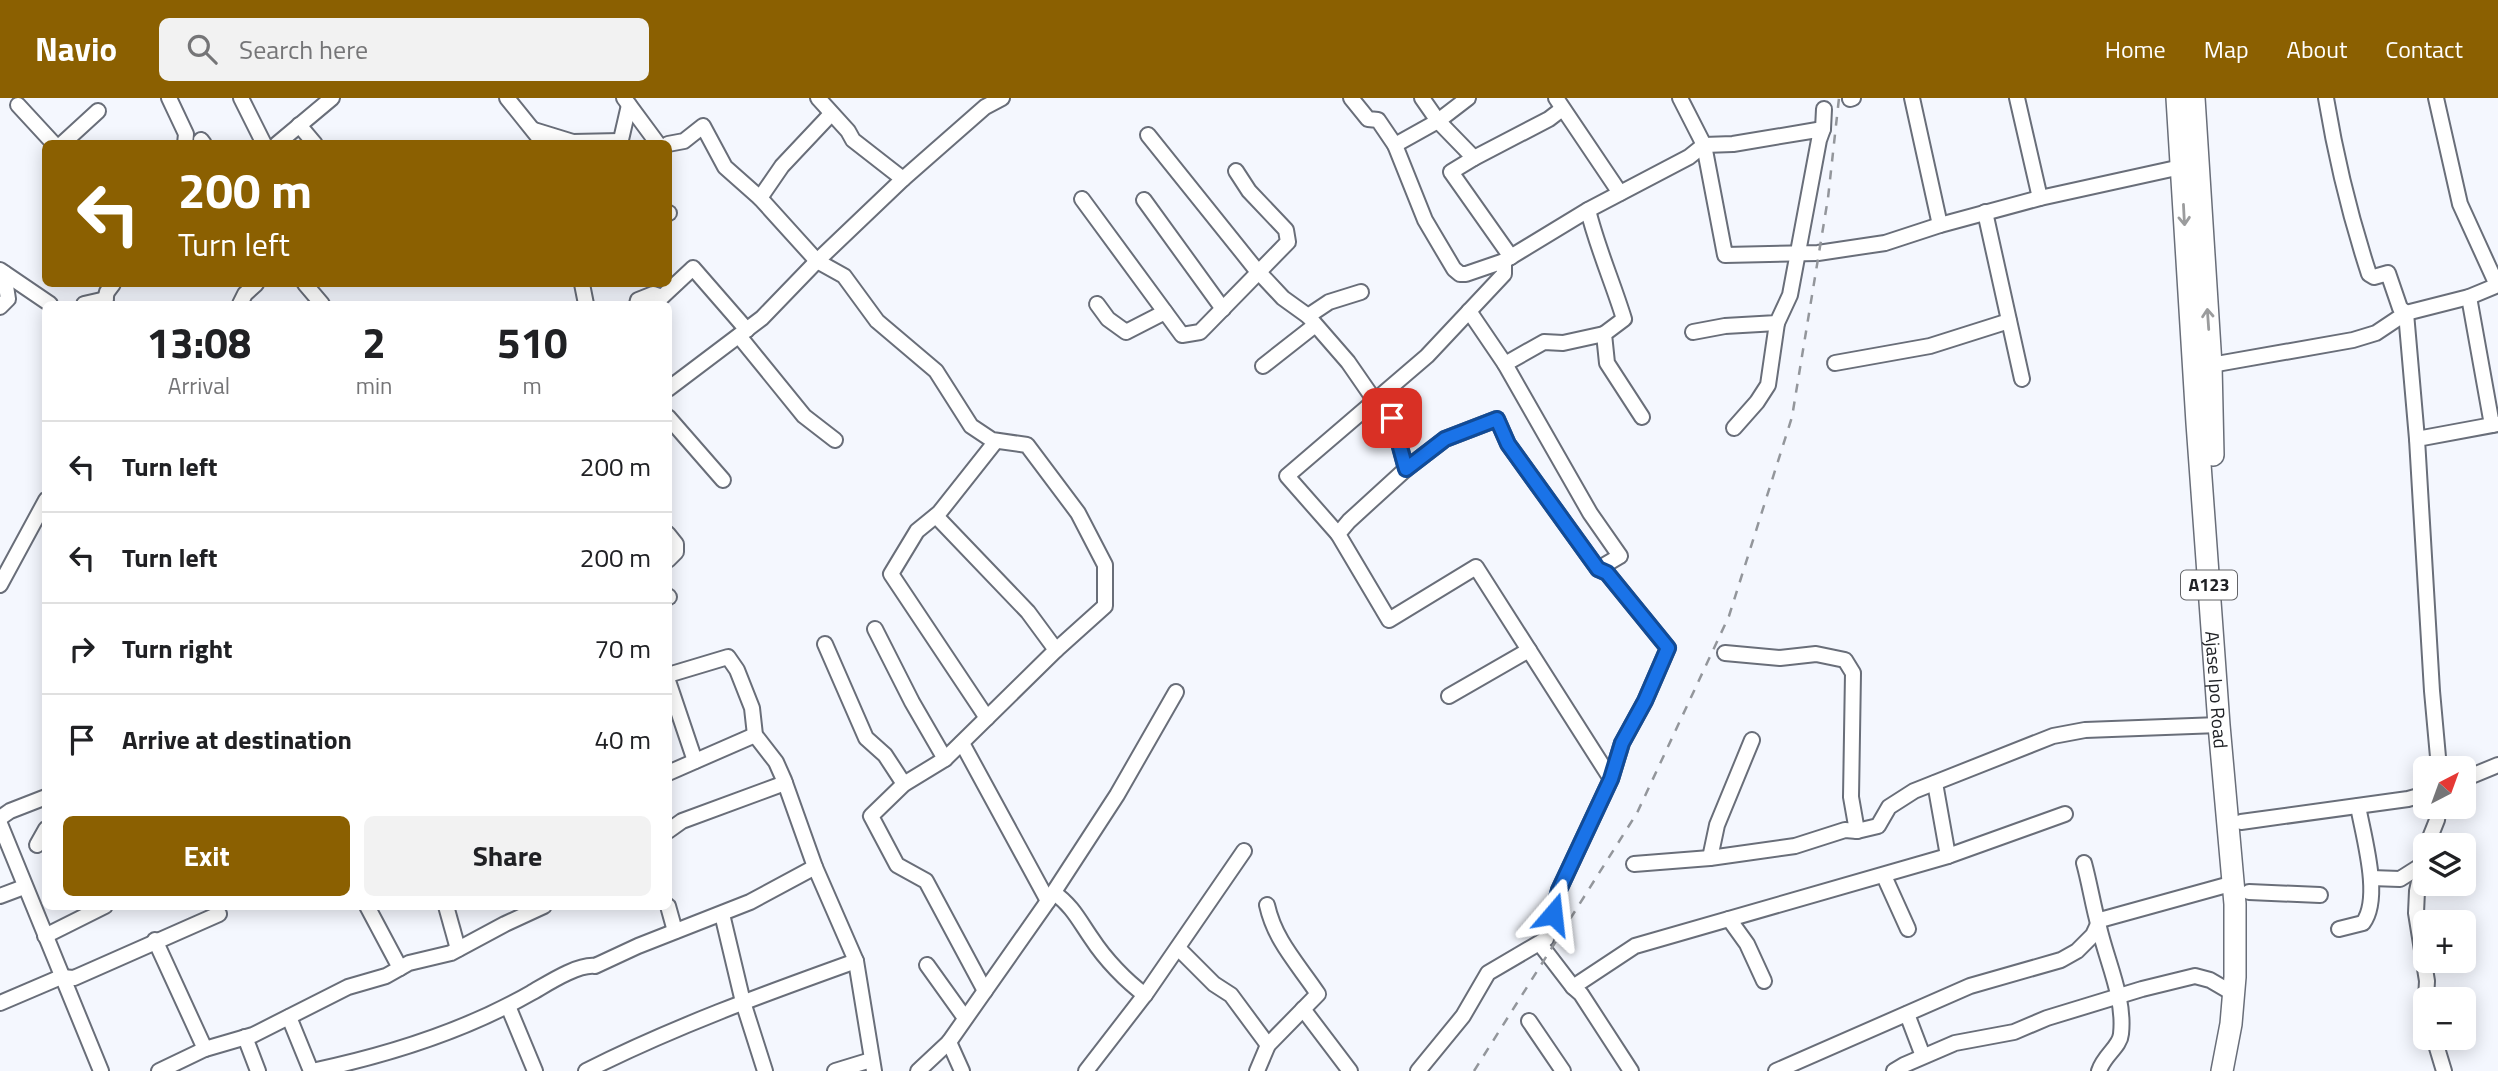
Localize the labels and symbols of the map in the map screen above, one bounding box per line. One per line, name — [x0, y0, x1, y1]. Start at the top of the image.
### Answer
one-way arrow — [2178, 203, 2191, 226]
one-way arrow — [2201, 309, 2214, 331]
pin — [1362, 388, 1422, 448]
road number: A123 — [2181, 570, 2237, 600]
street label: Ajase Ipo Road — [2198, 630, 2236, 750]
north arrow — [2413, 756, 2476, 819]
position arrow — [1516, 877, 1590, 951]

